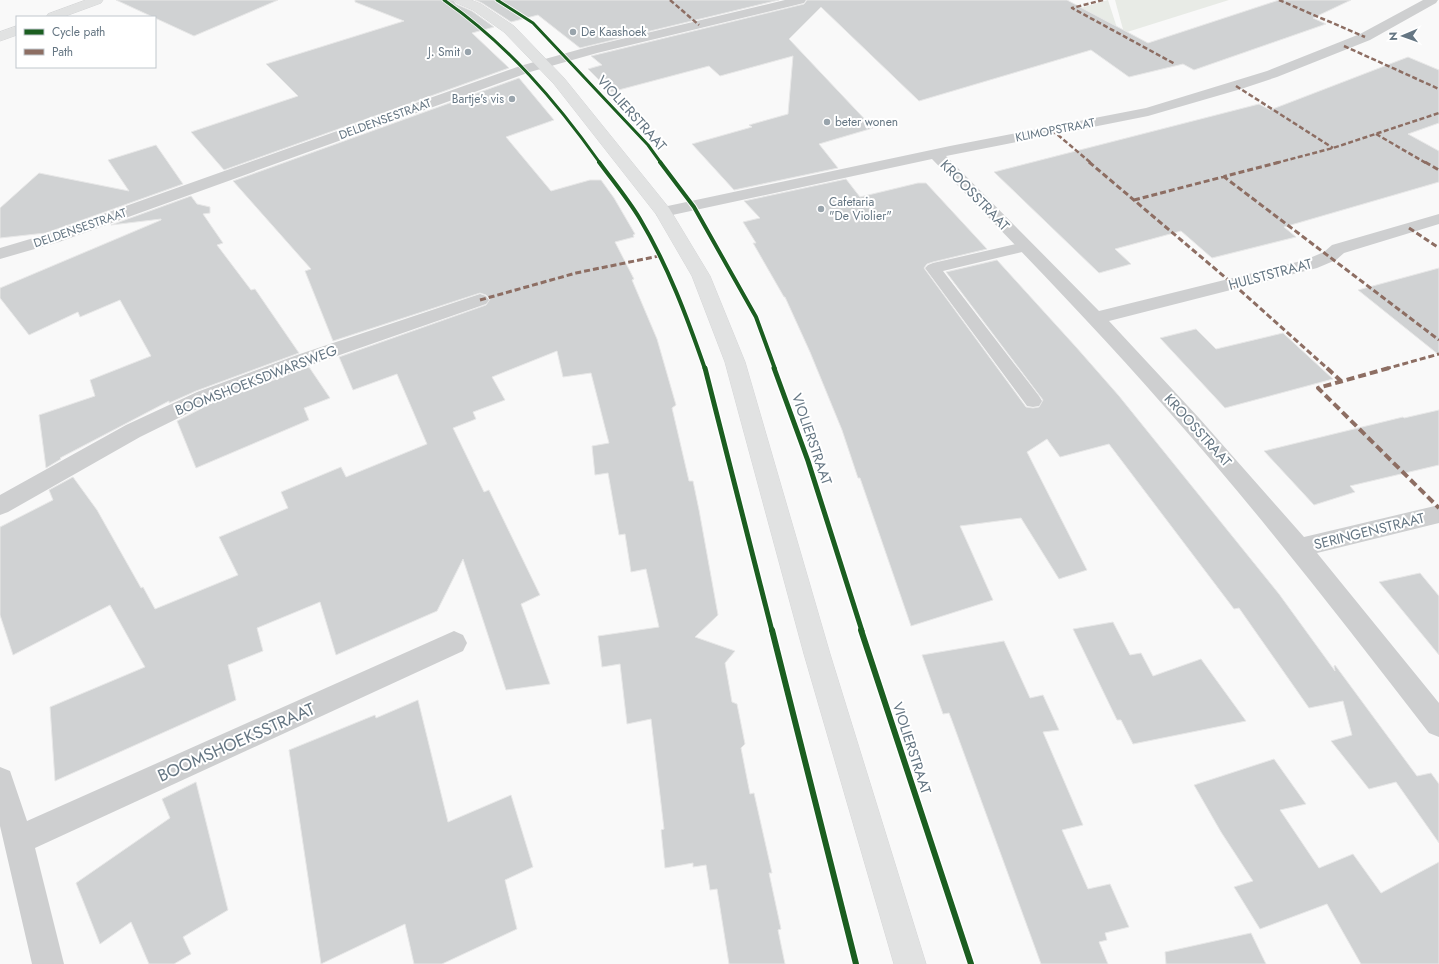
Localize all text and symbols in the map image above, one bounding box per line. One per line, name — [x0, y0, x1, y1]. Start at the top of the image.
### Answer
legend — [16, 16, 156, 68]
north arrow — [1383, 16, 1423, 56]
text: Cycle path — [52, 23, 105, 41]
place label: De Kaashoek — [581, 23, 647, 41]
marker: De Kaashoek — [568, 27, 578, 37]
text: N — [1385, 32, 1401, 41]
text: Path — [52, 43, 73, 61]
place label: J. Smit — [426, 43, 460, 61]
marker: J. Smit — [463, 47, 473, 57]
street label: VIOLIERSTRAAT — [593, 71, 672, 156]
place label: Bartje's vis — [452, 90, 504, 108]
street label: DELDENSESTRAAT — [336, 94, 434, 144]
marker: Bartje's vis — [507, 94, 517, 104]
place label: beter wonen — [835, 113, 898, 131]
street label: KLIMOPSTRAAT — [1014, 113, 1097, 147]
marker: beter wonen — [822, 117, 832, 127]
street label: KROOSSTRAAT — [936, 155, 1014, 235]
place label: Cafetaria "De Violier" — [829, 193, 892, 225]
street label: DELDENSESTRAAT — [31, 204, 129, 252]
marker: Cafetaria "De Violier" — [816, 204, 826, 214]
street label: HULSTSTRAAT — [1226, 253, 1314, 295]
street label: BOOMSHOEKSDWARSWEG — [172, 340, 340, 420]
street label: KROOSSTRAAT — [1160, 389, 1237, 471]
street label: VIOLIERSTRAAT — [787, 391, 837, 488]
street label: SERINGENSTRAAT — [1312, 507, 1427, 554]
street label: BOOMSHOEKSSTRAAT — [154, 696, 318, 787]
street label: VIOLIERSTRAAT — [888, 700, 936, 797]

